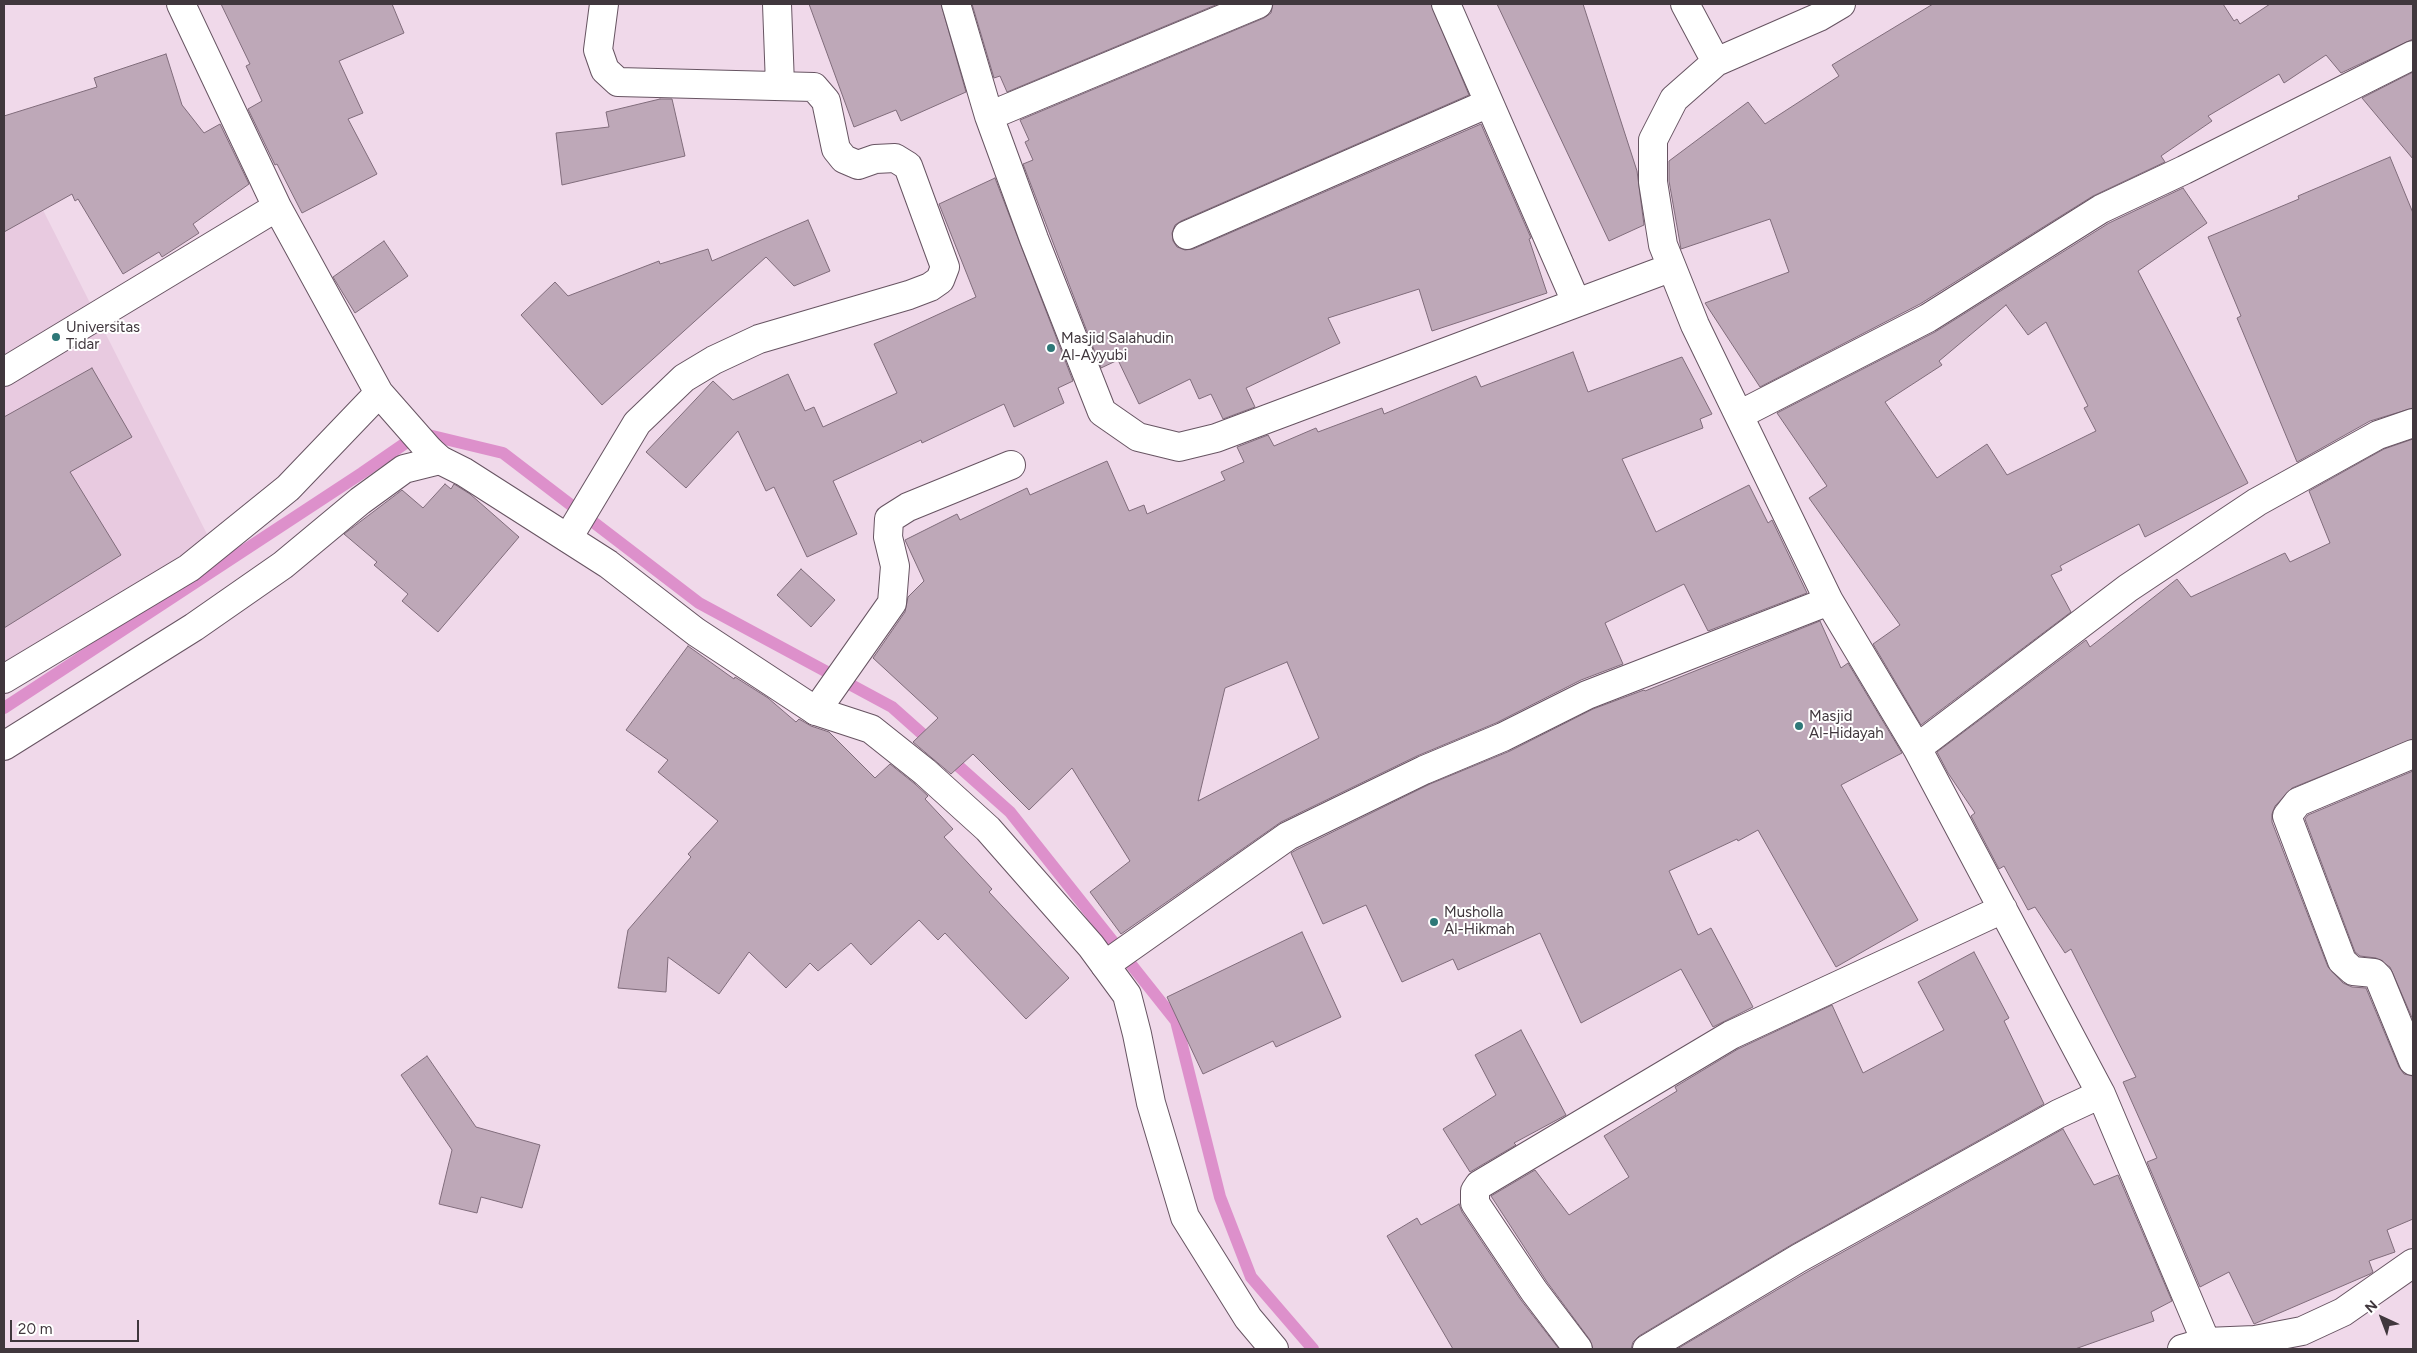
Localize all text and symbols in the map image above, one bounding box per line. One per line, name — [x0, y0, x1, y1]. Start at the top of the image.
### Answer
place label: Universitas Tidar — [66, 319, 140, 354]
place label: Masjid Salahudin Al-Ayyubi — [1061, 330, 1174, 365]
marker: Universitas Tidar — [50, 331, 62, 343]
marker: Masjid Salahudin Al-Ayyubi — [1045, 342, 1057, 354]
place label: Masjid Al-Hidayah — [1809, 708, 1884, 743]
marker: Masjid Al-Hidayah — [1793, 720, 1805, 732]
place label: Musholla Al-Hikmah — [1444, 904, 1515, 939]
marker: Musholla Al-Hikmah — [1428, 916, 1440, 928]
north arrow — [2357, 1293, 2407, 1343]
text: N — [2362, 1297, 2381, 1317]
scale bar — [12, 1310, 141, 1342]
text: 20 m — [18, 1320, 52, 1338]

